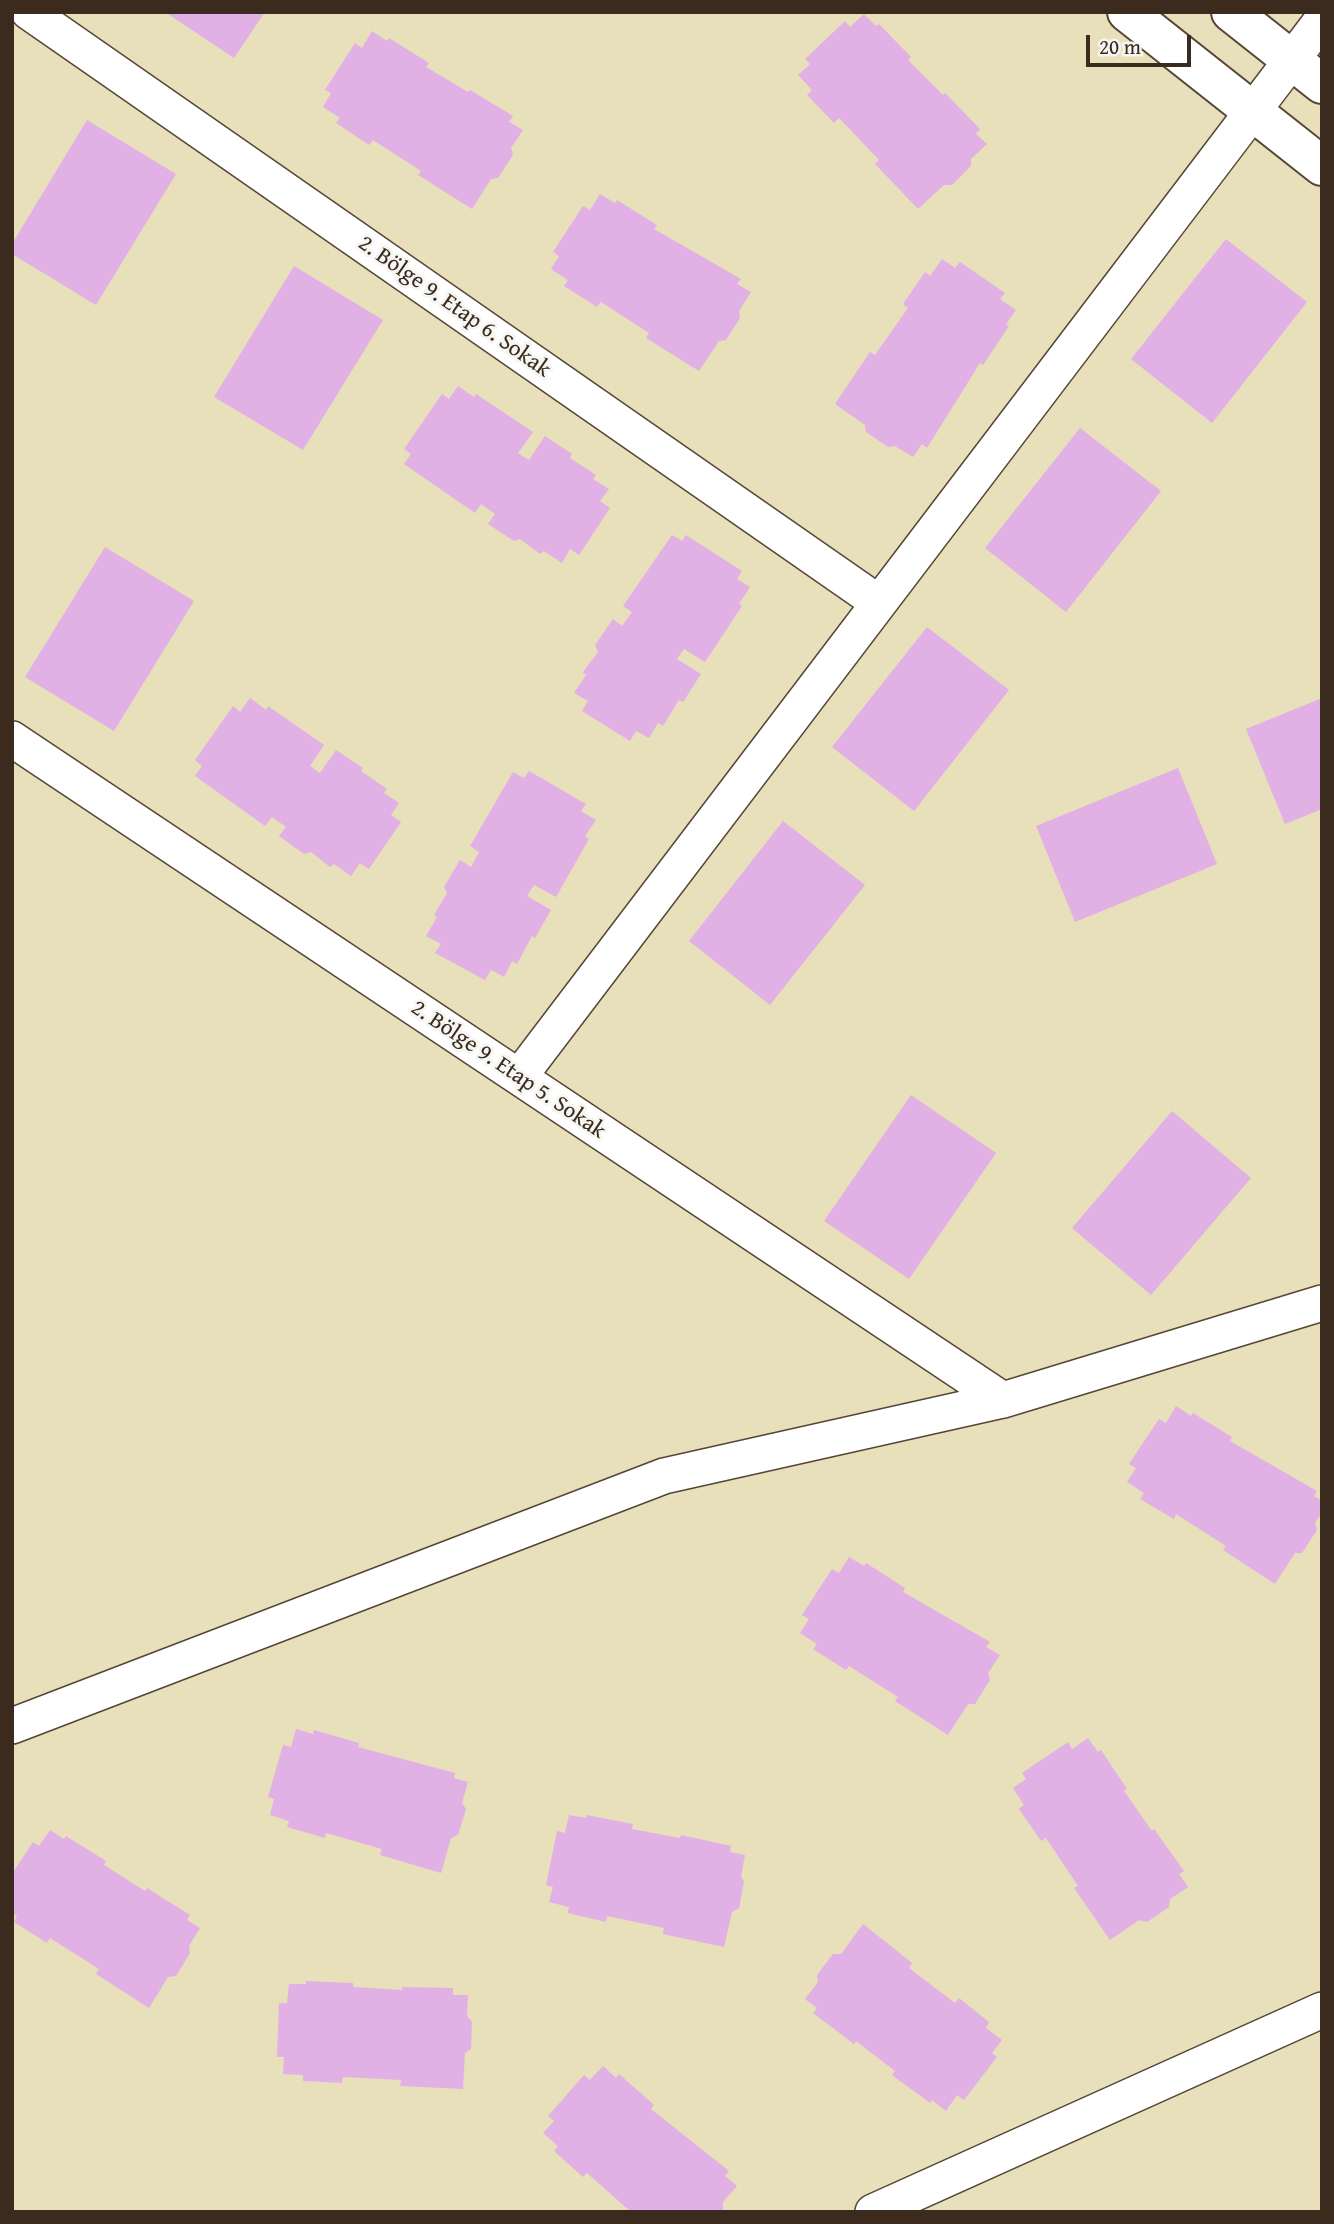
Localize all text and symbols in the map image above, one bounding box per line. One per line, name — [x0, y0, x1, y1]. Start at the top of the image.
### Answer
scale bar — [1089, 21, 1194, 65]
text: 20 m — [1099, 31, 1141, 62]
street label: 2. Bölge 9. Etap 6. Sokak — [352, 230, 556, 384]
street label: 2. Bölge 9. Etap 5. Sokak — [405, 995, 611, 1145]

